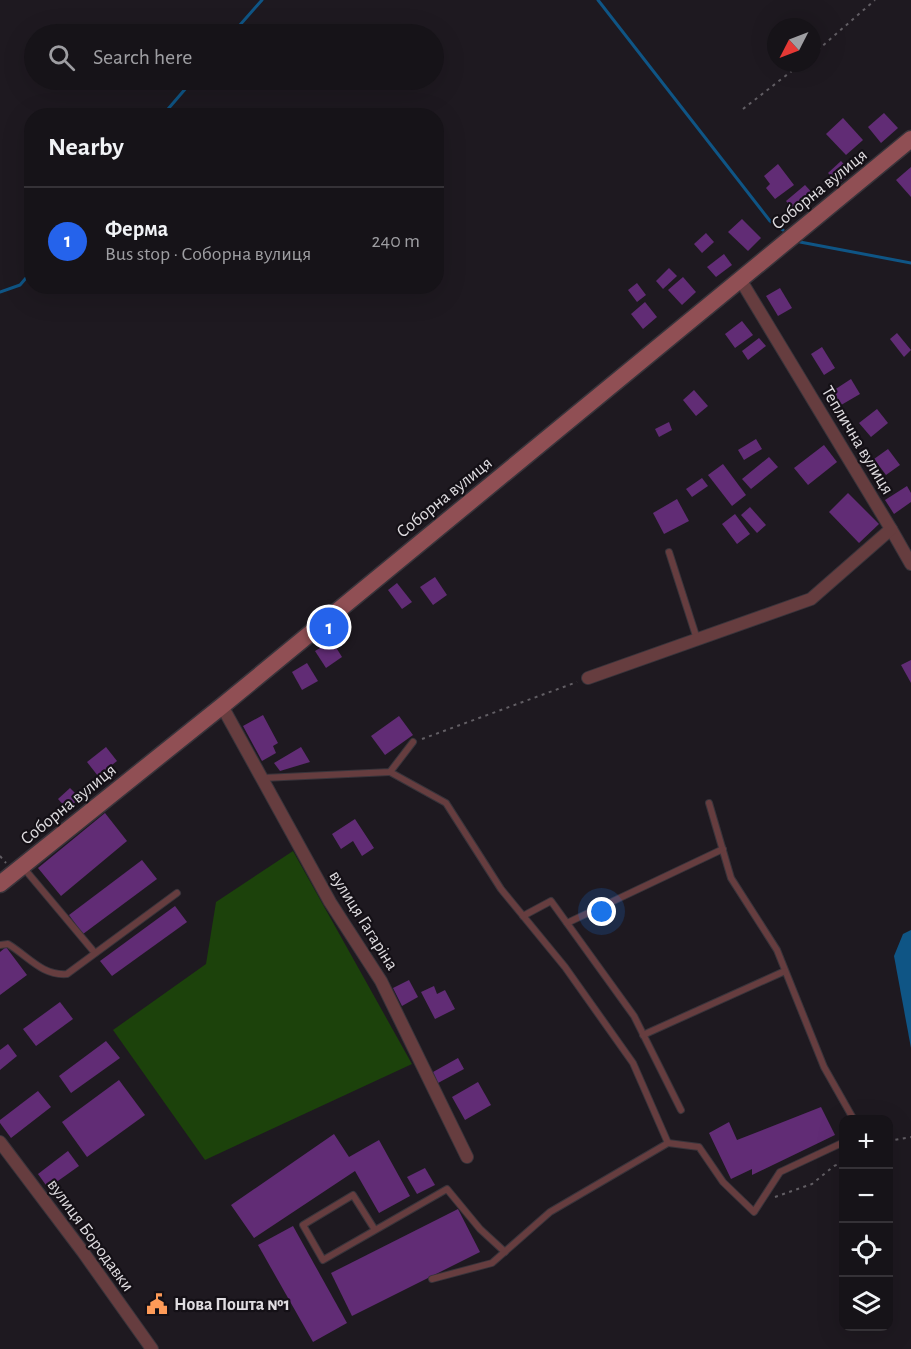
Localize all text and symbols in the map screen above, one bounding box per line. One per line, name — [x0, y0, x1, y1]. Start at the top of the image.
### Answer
north arrow — [767, 18, 821, 72]
search box — [24, 24, 444, 90]
icon: search — [45, 41, 78, 74]
text: Search here — [93, 46, 192, 68]
text: Nearby — [48, 134, 124, 160]
street label: Соборна вулиця — [768, 145, 871, 234]
text: Ферма — [105, 218, 168, 240]
text: 1 — [64, 231, 71, 251]
text: 240 m — [371, 231, 420, 251]
text: Bus stop · Соборна вулиця — [105, 244, 311, 264]
street label: Теплична вулиця — [818, 383, 896, 498]
street label: Соборна вулиця — [393, 453, 496, 542]
pin: 1 — [310, 604, 348, 650]
street label: Соборна вулиця — [17, 760, 120, 849]
street label: вулиця Гагаріна — [325, 867, 401, 974]
your location — [587, 897, 616, 926]
map controls — [839, 1115, 893, 1331]
button: + — [839, 1115, 893, 1169]
button: − — [839, 1169, 893, 1223]
street label: вулиця Бородавки — [44, 1176, 137, 1295]
button: locate — [839, 1223, 893, 1277]
button: layers — [839, 1277, 893, 1331]
public building icon: Нова Пошта №1 — [145, 1292, 169, 1316]
place label: Нова Пошта №1 — [174, 1296, 290, 1314]

